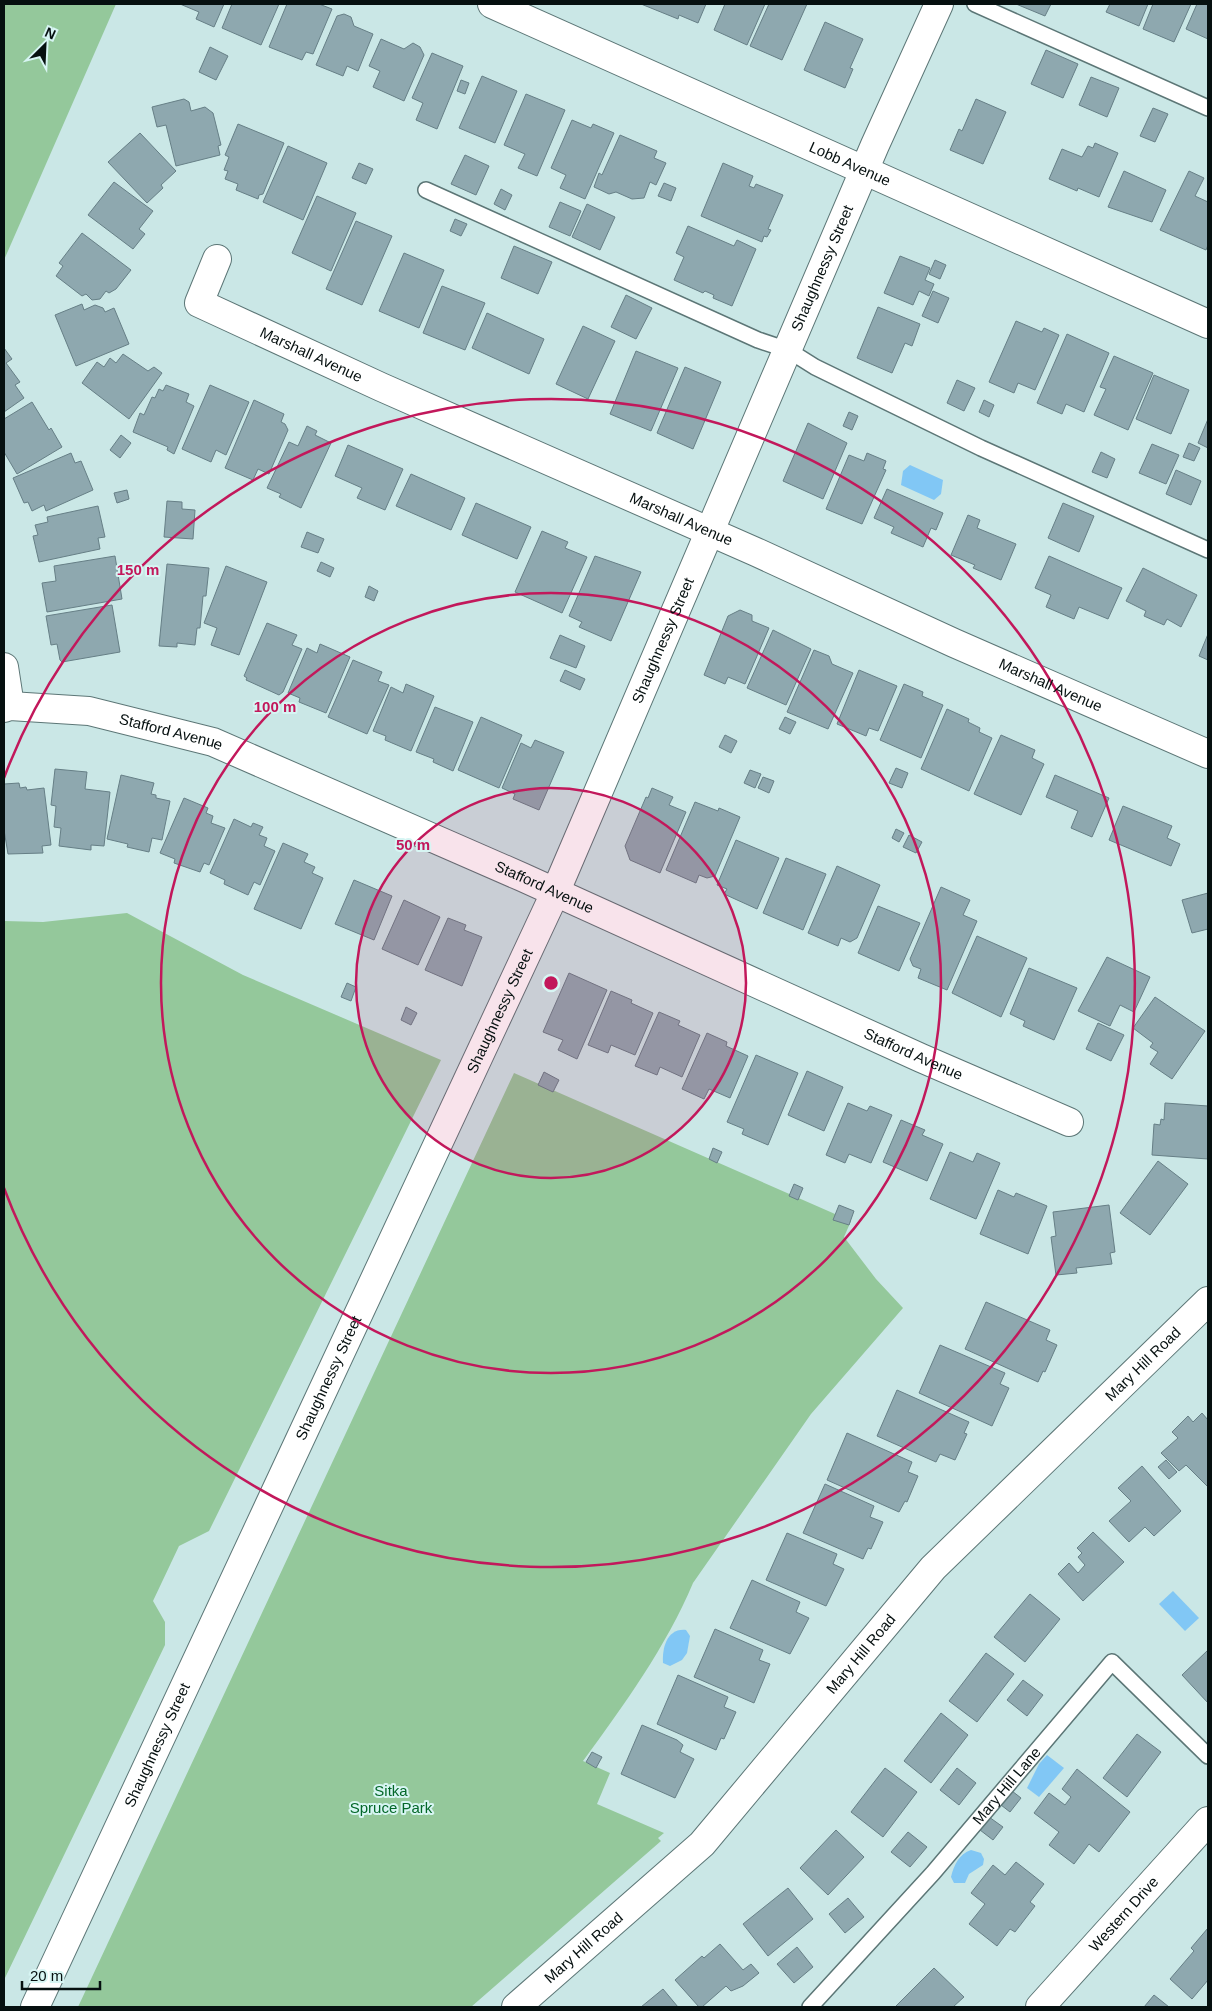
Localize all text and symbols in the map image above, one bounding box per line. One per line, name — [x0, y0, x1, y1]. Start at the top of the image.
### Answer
north arrow — [20, 20, 70, 70]
text: N — [42, 24, 58, 42]
street label: Lobb Avenue — [807, 138, 893, 189]
street label: Shaughnessy Street — [787, 202, 857, 333]
street label: Marshall Avenue — [258, 323, 365, 385]
street label: Marshall Avenue — [627, 489, 736, 549]
text: 150 m — [117, 561, 159, 578]
street label: Shaughnessy Street — [628, 574, 697, 706]
street label: Marshall Avenue — [997, 655, 1105, 715]
text: 100 m — [254, 698, 296, 715]
street label: Stafford Avenue — [118, 710, 226, 753]
text: 50 m — [396, 836, 430, 853]
street label: Stafford Avenue — [493, 857, 596, 916]
street label: Shaughnessy Street — [463, 945, 536, 1076]
centre of rings — [542, 974, 560, 992]
street label: Stafford Avenue — [861, 1024, 965, 1083]
street label: Shaughnessy Street — [292, 1312, 365, 1443]
street label: Mary Hill Road — [1101, 1323, 1184, 1404]
street label: Mary Hill Road — [822, 1611, 899, 1697]
street label: Shaughnessy Street — [121, 1679, 193, 1810]
street label: Mary Hill Lane — [969, 1744, 1044, 1828]
park label: Sitka Spruce Park — [350, 1782, 433, 1816]
street label: Western Drive — [1085, 1873, 1161, 1955]
street label: Mary Hill Road — [541, 1908, 626, 1986]
scale bar — [22, 1958, 100, 1990]
text: 20 m — [30, 1967, 63, 1984]

